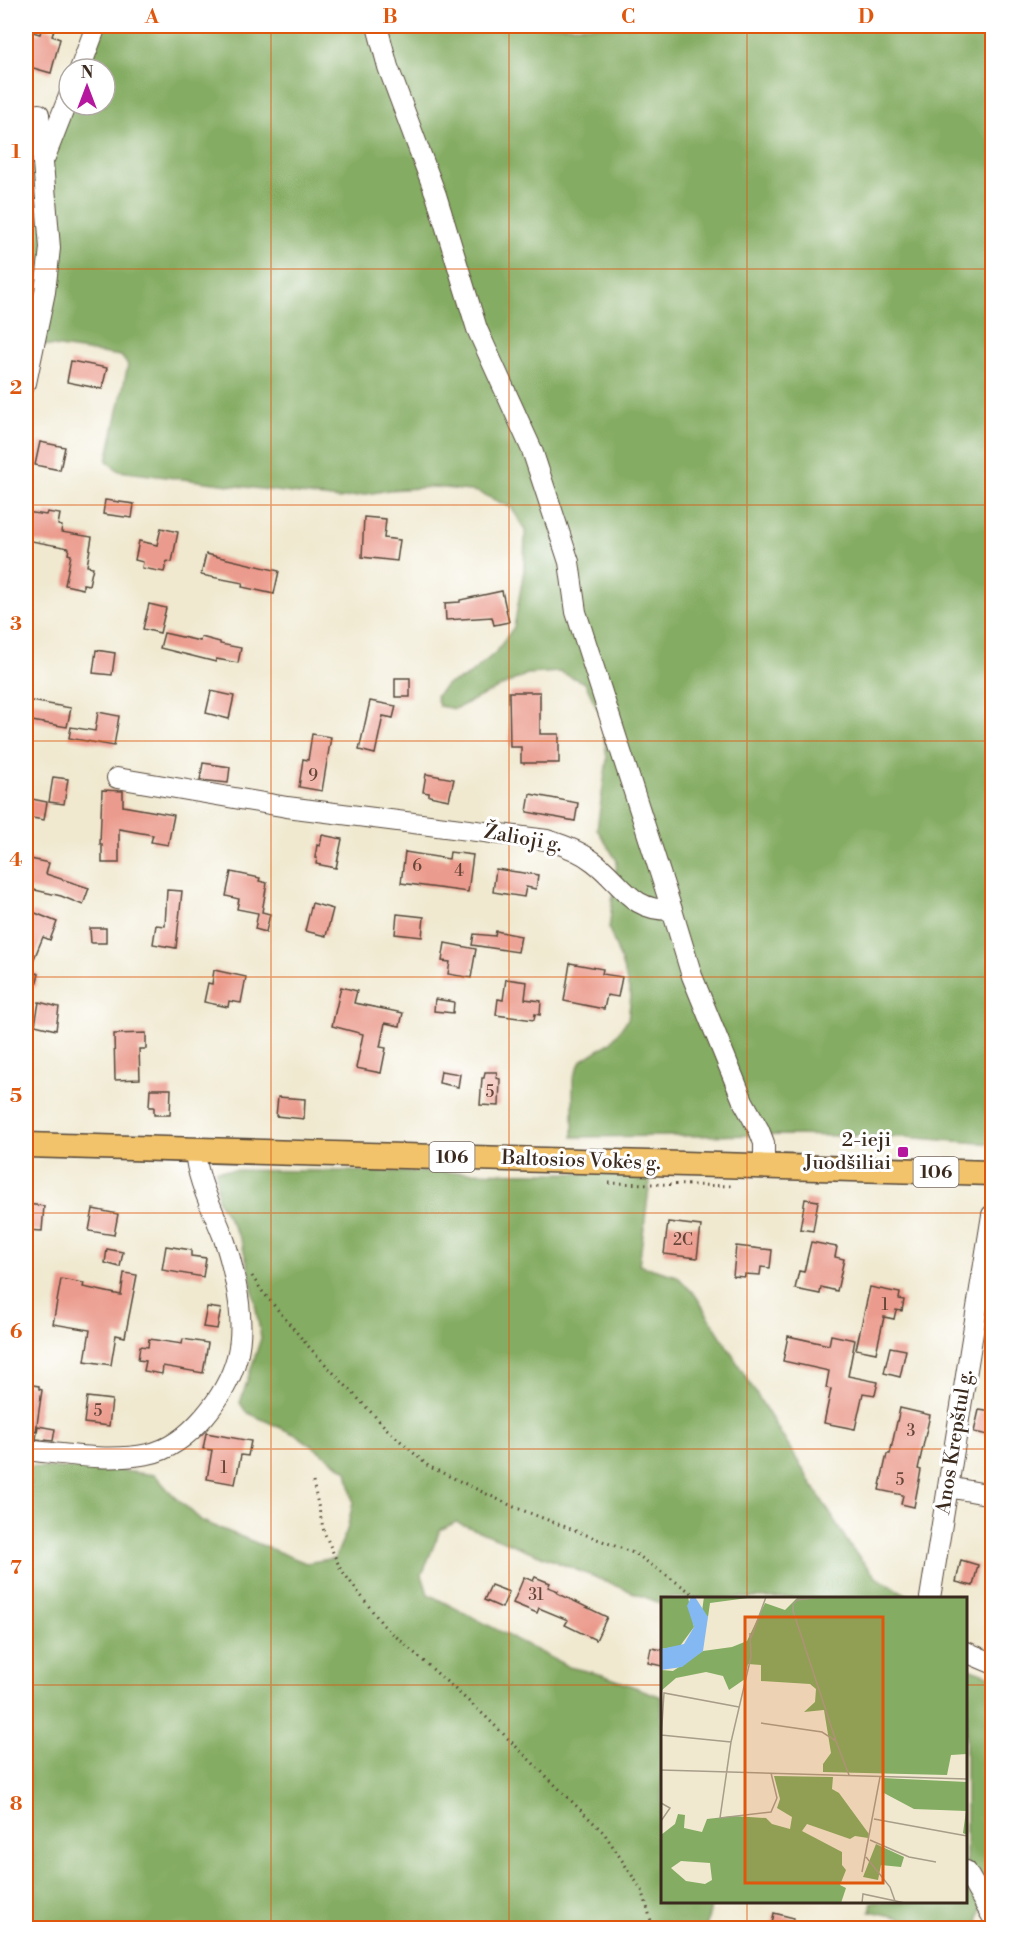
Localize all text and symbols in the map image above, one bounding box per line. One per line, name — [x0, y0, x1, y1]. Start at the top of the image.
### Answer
text: A — [144, 5, 160, 30]
text: B — [382, 5, 398, 30]
text: C — [621, 5, 635, 30]
text: D — [858, 5, 874, 30]
north arrow — [57, 57, 117, 117]
text: N — [81, 63, 94, 83]
text: 1 — [11, 140, 21, 165]
text: 2 — [10, 376, 22, 401]
text: 3 — [10, 612, 22, 637]
house number: 9 — [308, 766, 318, 786]
street label: Žalioji g. — [482, 819, 564, 858]
text: 4 — [9, 848, 23, 873]
house number: 6 — [412, 856, 422, 876]
house number: 4 — [454, 861, 464, 881]
house number: 5 — [486, 1082, 495, 1102]
text: 5 — [10, 1084, 22, 1109]
place label: 2-ieji Juodšiliai — [803, 1128, 891, 1176]
road number: 106 — [430, 1142, 474, 1172]
marker: 2-ieji Juodšiliai — [896, 1145, 910, 1159]
street label: Baltosios Vokės g. — [500, 1146, 661, 1176]
road number: 106 — [914, 1157, 958, 1187]
house number: 2C — [673, 1230, 693, 1250]
house number: 1 — [882, 1295, 889, 1315]
text: 6 — [10, 1320, 23, 1345]
street label: Anos Krepštul g. — [931, 1368, 979, 1517]
house number: 5 — [94, 1401, 103, 1421]
house number: 3 — [907, 1421, 916, 1441]
house number: 1 — [221, 1458, 228, 1478]
house number: 5 — [896, 1470, 905, 1490]
text: 7 — [10, 1556, 22, 1581]
house number: 31 — [528, 1585, 544, 1605]
inset map — [661, 1597, 967, 1903]
text: 8 — [10, 1792, 23, 1817]

